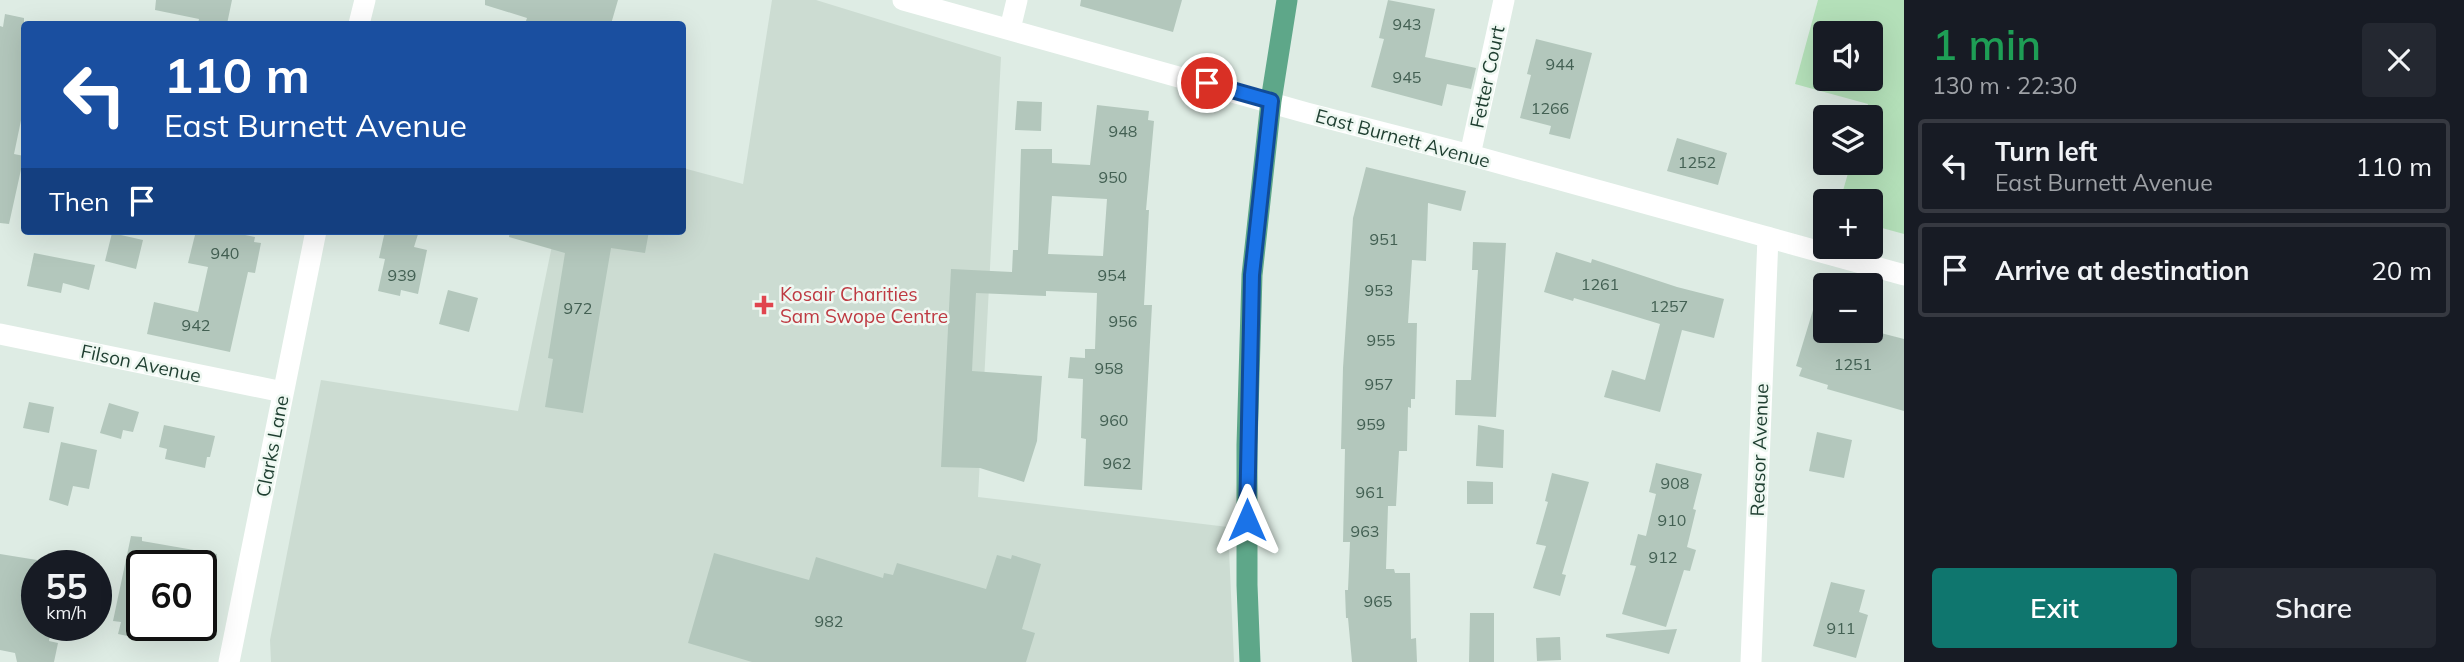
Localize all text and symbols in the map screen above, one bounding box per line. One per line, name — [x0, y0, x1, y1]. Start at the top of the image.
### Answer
house number: 943 — [1393, 14, 1421, 34]
text: 1 min — [1932, 18, 2041, 71]
map controls — [1813, 21, 1883, 343]
button: sound — [1813, 21, 1883, 91]
street label: Fetter Court — [1464, 23, 1510, 130]
button: close — [2362, 23, 2436, 97]
text: 110 m — [164, 44, 310, 105]
icon: left — [49, 49, 140, 140]
pin — [1177, 53, 1237, 113]
house number: 944 — [1546, 54, 1575, 74]
icon: arrive — [1188, 64, 1226, 102]
house number: 945 — [1393, 67, 1421, 87]
text: 130 m · 22:30 — [1932, 71, 2077, 100]
house number: 1266 — [1531, 98, 1569, 118]
street label: East Burnett Avenue — [1313, 103, 1493, 173]
text: East Burnett Avenue — [164, 105, 467, 145]
button: layers — [1813, 105, 1883, 175]
house number: 948 — [1109, 121, 1137, 141]
text: Turn left — [1995, 135, 2097, 168]
icon: left — [1936, 147, 1974, 185]
text: 110 m — [2356, 150, 2432, 183]
house number: 1252 — [1678, 152, 1716, 172]
house number: 950 — [1099, 167, 1127, 187]
text: East Burnett Avenue — [1995, 168, 2213, 197]
icon: arrive — [123, 182, 161, 220]
text: Then — [49, 185, 109, 218]
button: + — [1813, 189, 1883, 259]
house number: 951 — [1370, 229, 1398, 249]
house number: 940 — [211, 243, 239, 263]
icon: arrive — [1936, 251, 1974, 289]
text: Arrive at destination — [1995, 254, 2250, 287]
text: 20 m — [2371, 254, 2432, 287]
house number: 939 — [388, 265, 416, 285]
house number: 954 — [1098, 265, 1127, 285]
button: − — [1813, 273, 1883, 343]
house number: 1261 — [1581, 274, 1619, 294]
house number: 953 — [1365, 280, 1393, 300]
place label: Kosair Charities Sam Swope Centre — [780, 282, 948, 328]
marker: Kosair Charities Sam Swope Centre — [754, 295, 774, 315]
house number: 1257 — [1650, 296, 1688, 316]
house number: 972 — [564, 298, 592, 318]
house number: 956 — [1109, 311, 1137, 331]
house number: 942 — [182, 315, 210, 335]
house number: 955 — [1367, 330, 1395, 350]
street label: Filson Avenue — [79, 339, 203, 387]
house number: 1251 — [1834, 354, 1872, 374]
house number: 958 — [1095, 358, 1123, 378]
house number: 957 — [1365, 374, 1393, 394]
street label: Reasor Avenue — [1745, 383, 1773, 517]
street label: Clarks Lane — [250, 393, 294, 499]
house number: 960 — [1100, 410, 1128, 430]
house number: 959 — [1357, 414, 1385, 434]
house number: 962 — [1103, 453, 1131, 473]
house number: 908 — [1661, 473, 1689, 493]
house number: 961 — [1356, 482, 1384, 502]
position arrow — [1210, 483, 1284, 557]
house number: 910 — [1658, 510, 1686, 530]
house number: 963 — [1351, 521, 1379, 541]
house number: 912 — [1649, 547, 1677, 567]
speed limit sign: 60 — [126, 550, 217, 641]
text: 55 — [45, 564, 88, 608]
button: Exit — [1932, 568, 2177, 648]
button: Share — [2191, 568, 2436, 648]
house number: 965 — [1364, 591, 1392, 611]
text: km/h — [46, 601, 87, 624]
house number: 982 — [815, 611, 843, 631]
house number: 911 — [1827, 618, 1855, 638]

